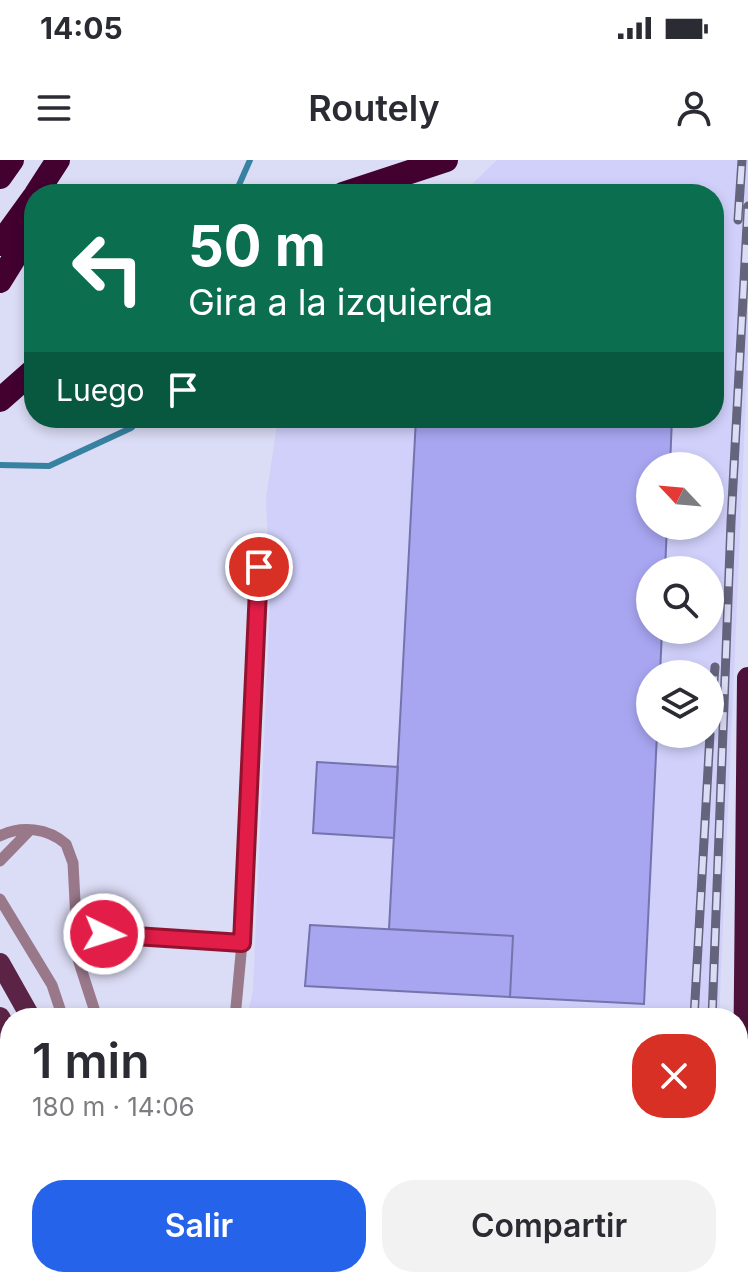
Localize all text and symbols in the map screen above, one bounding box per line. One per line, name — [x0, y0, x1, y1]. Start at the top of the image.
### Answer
text: 14:05 — [40, 10, 123, 46]
icon: menu — [32, 86, 76, 130]
text: Routely — [308, 86, 440, 130]
icon: person — [672, 86, 716, 130]
text: 50 m — [188, 212, 326, 280]
icon: left — [56, 216, 160, 320]
text: Gira a la izquierda — [188, 280, 493, 324]
icon: arrive — [161, 368, 205, 412]
text: Luego — [56, 372, 145, 408]
north arrow — [636, 452, 724, 540]
map controls — [636, 452, 724, 748]
pin — [225, 533, 293, 601]
icon: arrive — [237, 545, 281, 589]
button: search — [636, 556, 724, 644]
button: layers — [636, 660, 724, 748]
position arrow — [62, 892, 146, 976]
text: 1 min — [32, 1031, 150, 1090]
button: close — [632, 1034, 716, 1118]
text: 180 m · 14:06 — [32, 1091, 195, 1122]
button: Salir — [32, 1180, 366, 1272]
button: Compartir — [382, 1180, 716, 1272]

